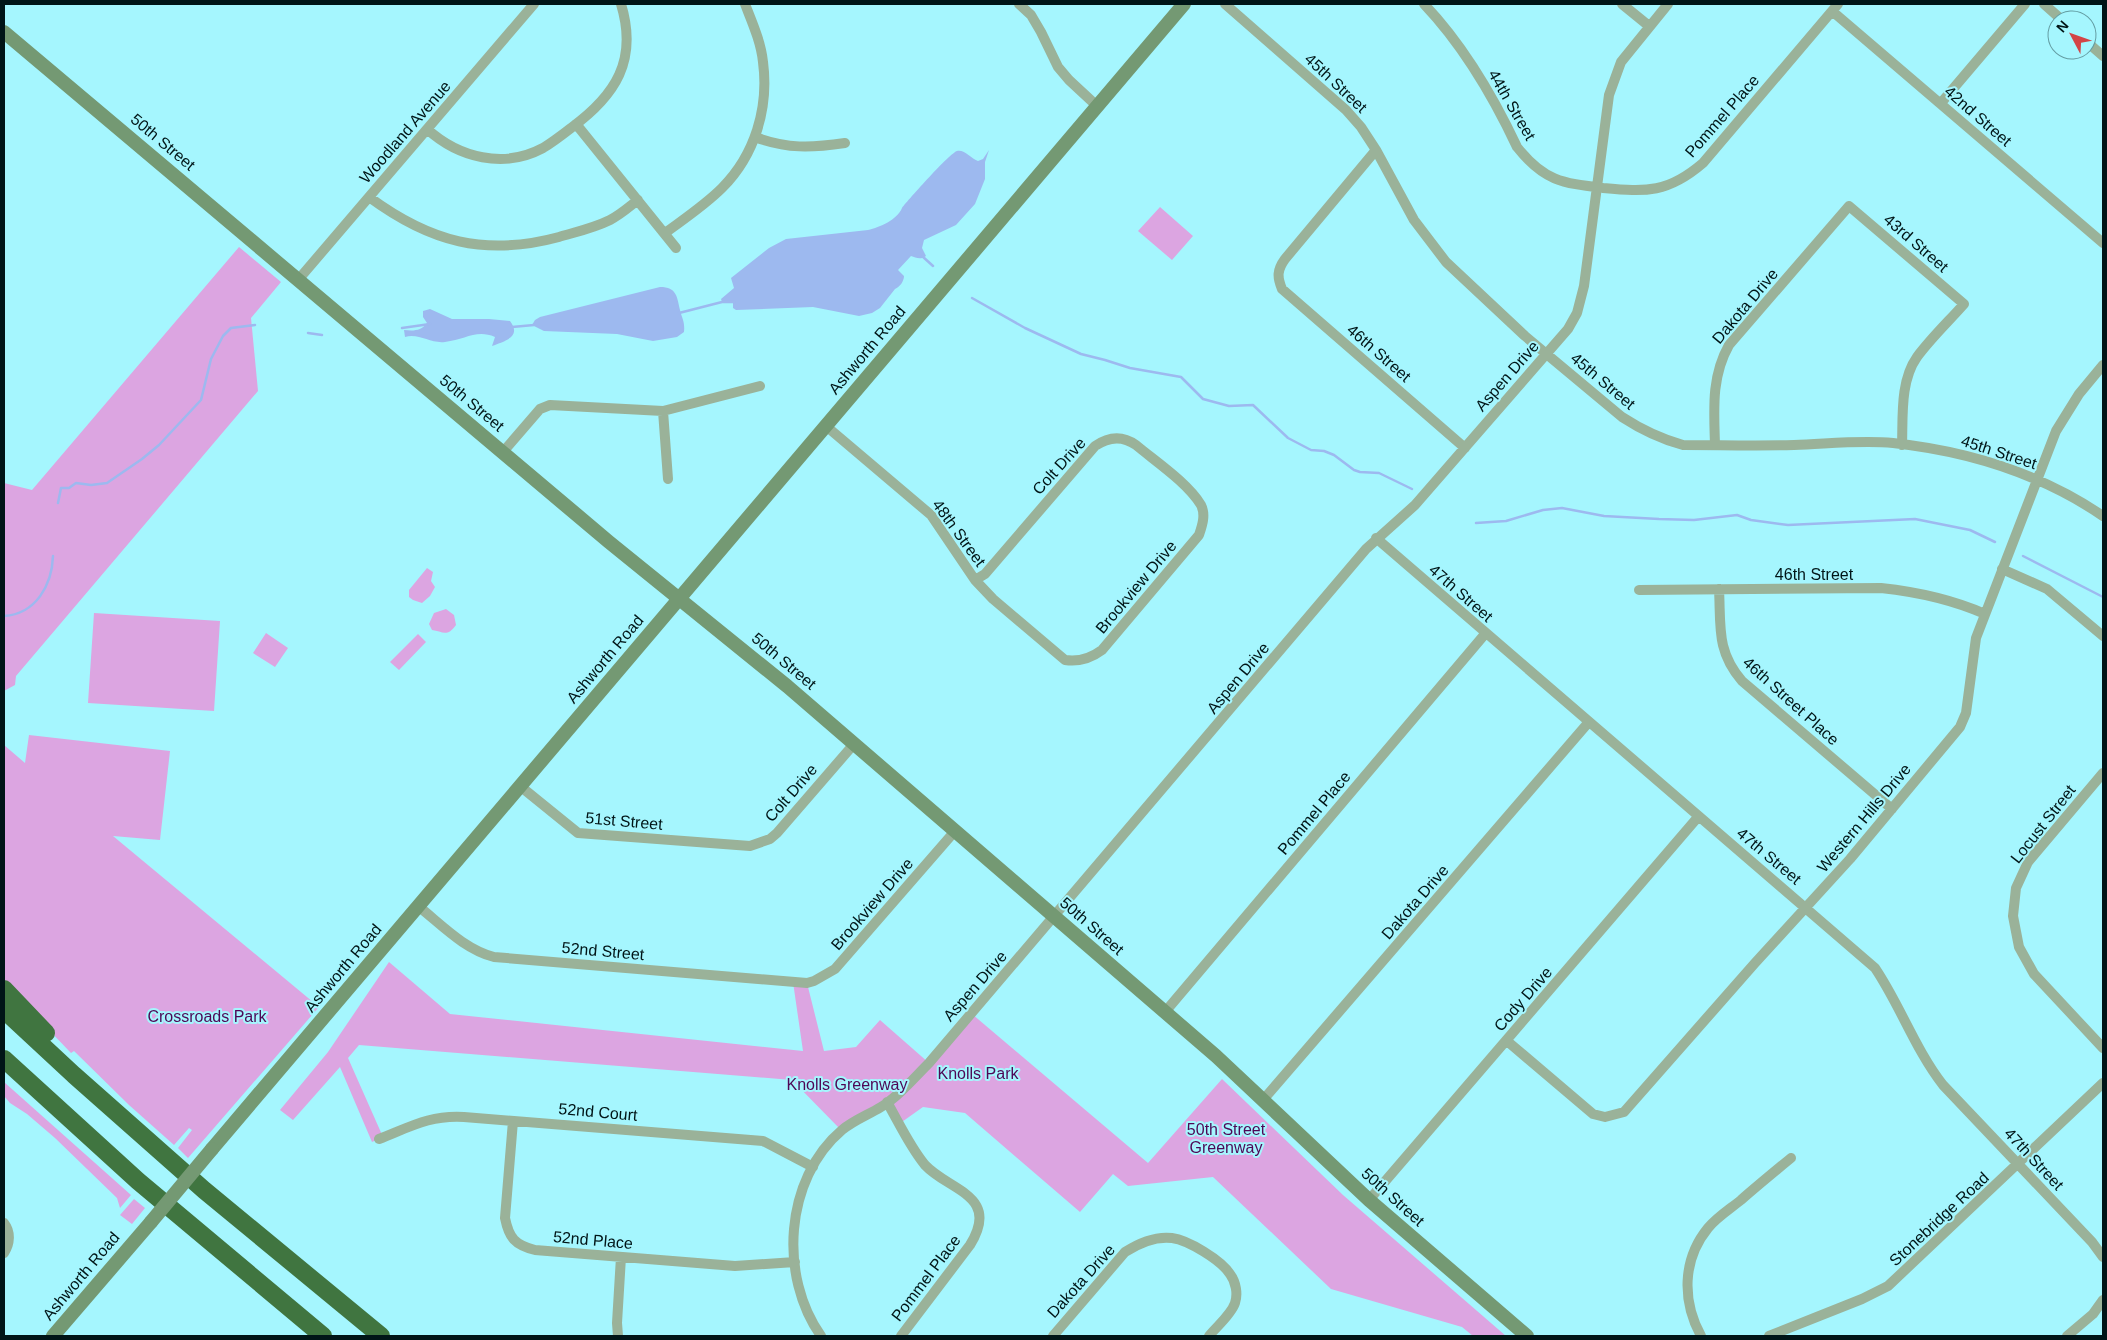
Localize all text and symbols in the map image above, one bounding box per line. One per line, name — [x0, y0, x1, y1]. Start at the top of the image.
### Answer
north arrow — [2047, 10, 2097, 60]
text: N — [2053, 17, 2072, 36]
street label: 45th Street — [1302, 50, 1371, 116]
street label: 44th Street — [1485, 67, 1539, 144]
street label: Pommel Place — [1682, 71, 1762, 161]
street label: Woodland Avenue — [356, 78, 454, 186]
street label: 42nd Street — [1941, 82, 2015, 150]
street label: 50th Street — [128, 110, 199, 174]
street label: 43rd Street — [1881, 211, 1952, 276]
street label: Dakota Drive — [1709, 265, 1781, 347]
street label: Ashworth Road — [825, 303, 909, 397]
street label: 46th Street — [1344, 321, 1415, 385]
street label: Aspen Drive — [1472, 337, 1542, 414]
street label: 45th Street — [1568, 349, 1639, 413]
street label: 50th Street — [437, 371, 508, 435]
street label: 45th Street — [1959, 432, 2039, 472]
street label: Colt Drive — [1029, 434, 1089, 498]
street label: 48th Street — [929, 496, 989, 570]
street label: Brookview Drive — [1092, 537, 1180, 637]
street label: 47th Street — [1426, 561, 1497, 625]
street label: 46th Street — [1775, 566, 1854, 583]
street label: Ashworth Road — [563, 612, 647, 706]
street label: 50th Street — [749, 629, 820, 693]
street label: Aspen Drive — [1203, 639, 1273, 717]
street label: 46th Street Place — [1740, 654, 1842, 748]
street label: Western Hills Drive — [1814, 760, 1914, 875]
street label: Colt Drive — [762, 761, 821, 825]
street label: Pommel Place — [1274, 768, 1354, 858]
street label: Locust Street — [2007, 781, 2079, 866]
street label: 51st Street — [585, 809, 664, 833]
street label: 47th Street — [1734, 824, 1805, 888]
street label: Brookview Drive — [828, 855, 916, 953]
street label: Dakota Drive — [1378, 861, 1452, 942]
street label: 50th Street — [1057, 894, 1128, 958]
street label: Ashworth Road — [301, 921, 385, 1015]
street label: 52nd Street — [561, 939, 645, 963]
street label: Aspen Drive — [940, 947, 1010, 1024]
street label: Cody Drive — [1491, 963, 1555, 1034]
park label: Crossroads Park — [147, 1008, 268, 1025]
park label: Knolls Park — [938, 1065, 1019, 1082]
park label: Knolls Greenway — [787, 1076, 907, 1093]
street label: 52nd Court — [558, 1100, 639, 1124]
park label: 50th Street Greenway — [1187, 1121, 1266, 1156]
street label: 47th Street — [2001, 1125, 2067, 1194]
street label: 50th Street — [1358, 1164, 1428, 1230]
street label: Stonebridge Road — [1886, 1169, 1992, 1269]
street label: 52nd Place — [552, 1228, 634, 1252]
street label: Ashworth Road — [39, 1229, 123, 1323]
street label: Pommel Place — [888, 1232, 964, 1324]
street label: Dakota Drive — [1044, 1241, 1118, 1321]

